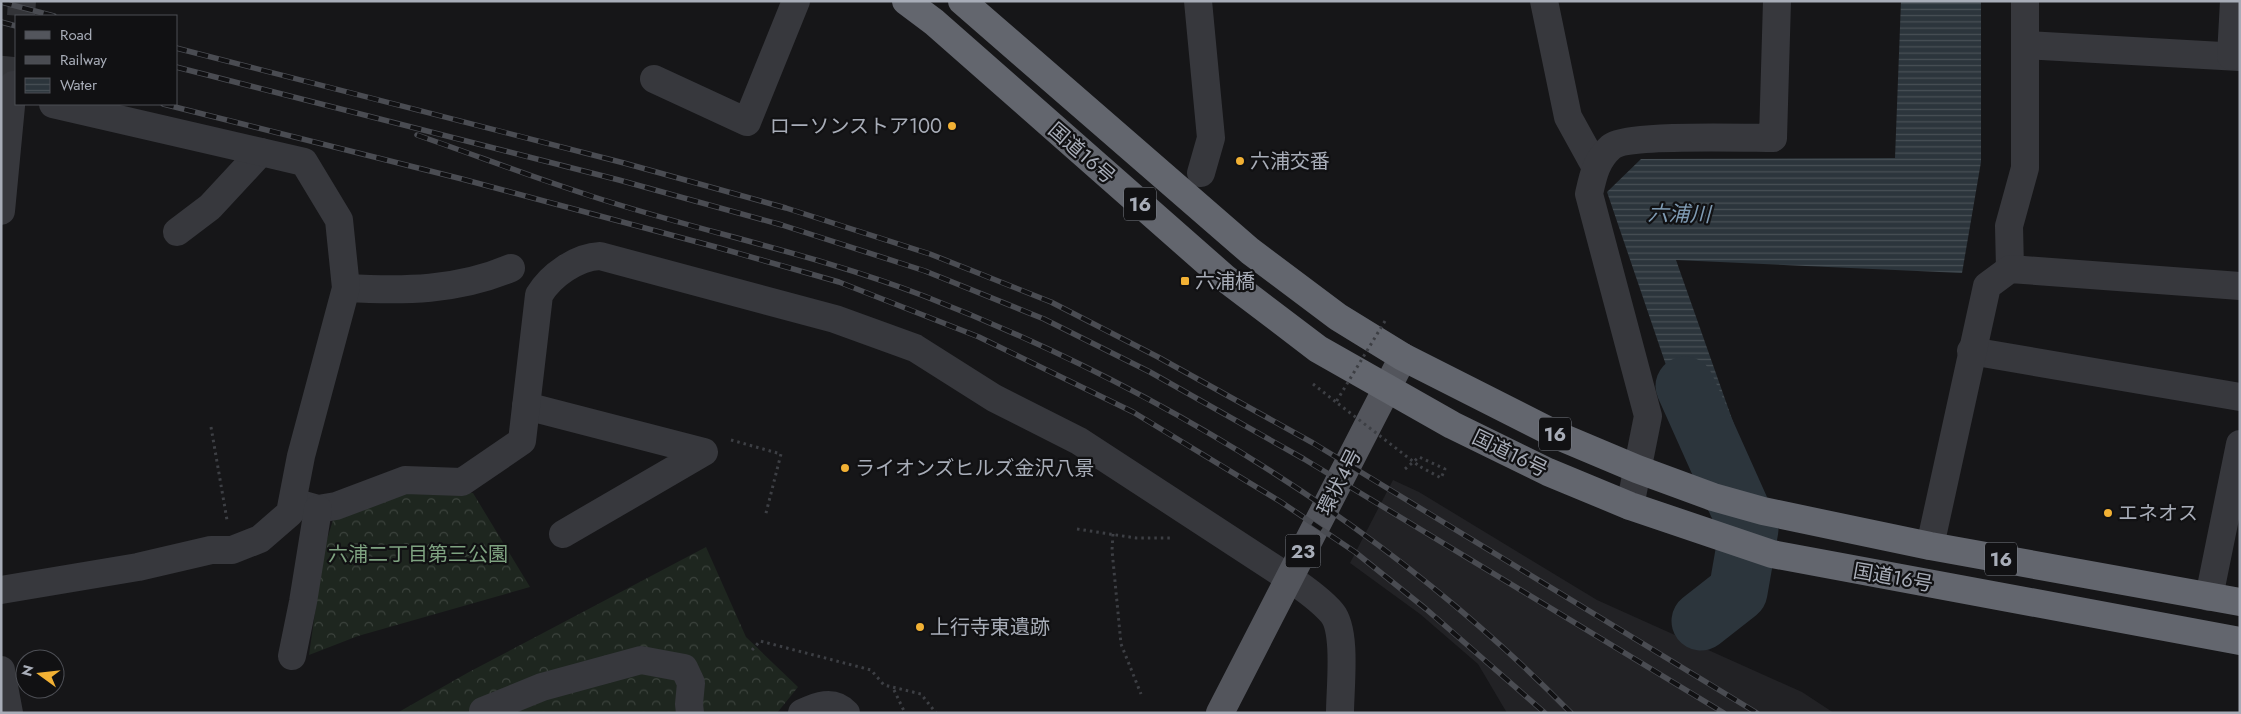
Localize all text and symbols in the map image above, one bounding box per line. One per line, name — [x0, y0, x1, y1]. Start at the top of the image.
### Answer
legend — [15, 15, 178, 105]
text: Road — [60, 24, 92, 46]
text: Railway — [60, 49, 107, 71]
text: Water — [60, 74, 98, 96]
place label: ローソンストア100 — [769, 112, 942, 141]
street label: 国道16号 — [1042, 116, 1122, 191]
marker: ローソンストア100 — [946, 120, 958, 132]
place label: 六浦交番 — [1250, 147, 1330, 176]
marker: 六浦交番 — [1234, 155, 1246, 167]
road number: 16 — [1124, 188, 1156, 220]
water label: 六浦川 — [1647, 198, 1713, 230]
place label: 六浦橋 — [1195, 267, 1255, 296]
marker: 六浦橋 — [1179, 275, 1191, 287]
road number: 16 — [1539, 418, 1571, 450]
street label: 国道16号 — [1467, 423, 1552, 484]
street label: 環状4号 — [1310, 444, 1369, 521]
place label: ライオンズヒルズ金沢八景 — [855, 454, 1095, 483]
marker: ライオンズヒルズ金沢八景 — [839, 462, 851, 474]
place label: エネオス — [2118, 499, 2198, 528]
marker: エネオス — [2102, 507, 2114, 519]
road number: 23 — [1286, 534, 1320, 568]
park label: 六浦二丁目第三公園 — [328, 540, 508, 569]
road number: 16 — [1985, 542, 2017, 576]
street label: 国道16号 — [1851, 556, 1935, 599]
place label: 上行寺東遺跡 — [930, 613, 1050, 642]
marker: 上行寺東遺跡 — [914, 621, 926, 633]
north arrow — [15, 649, 65, 699]
text: N — [16, 663, 39, 679]

